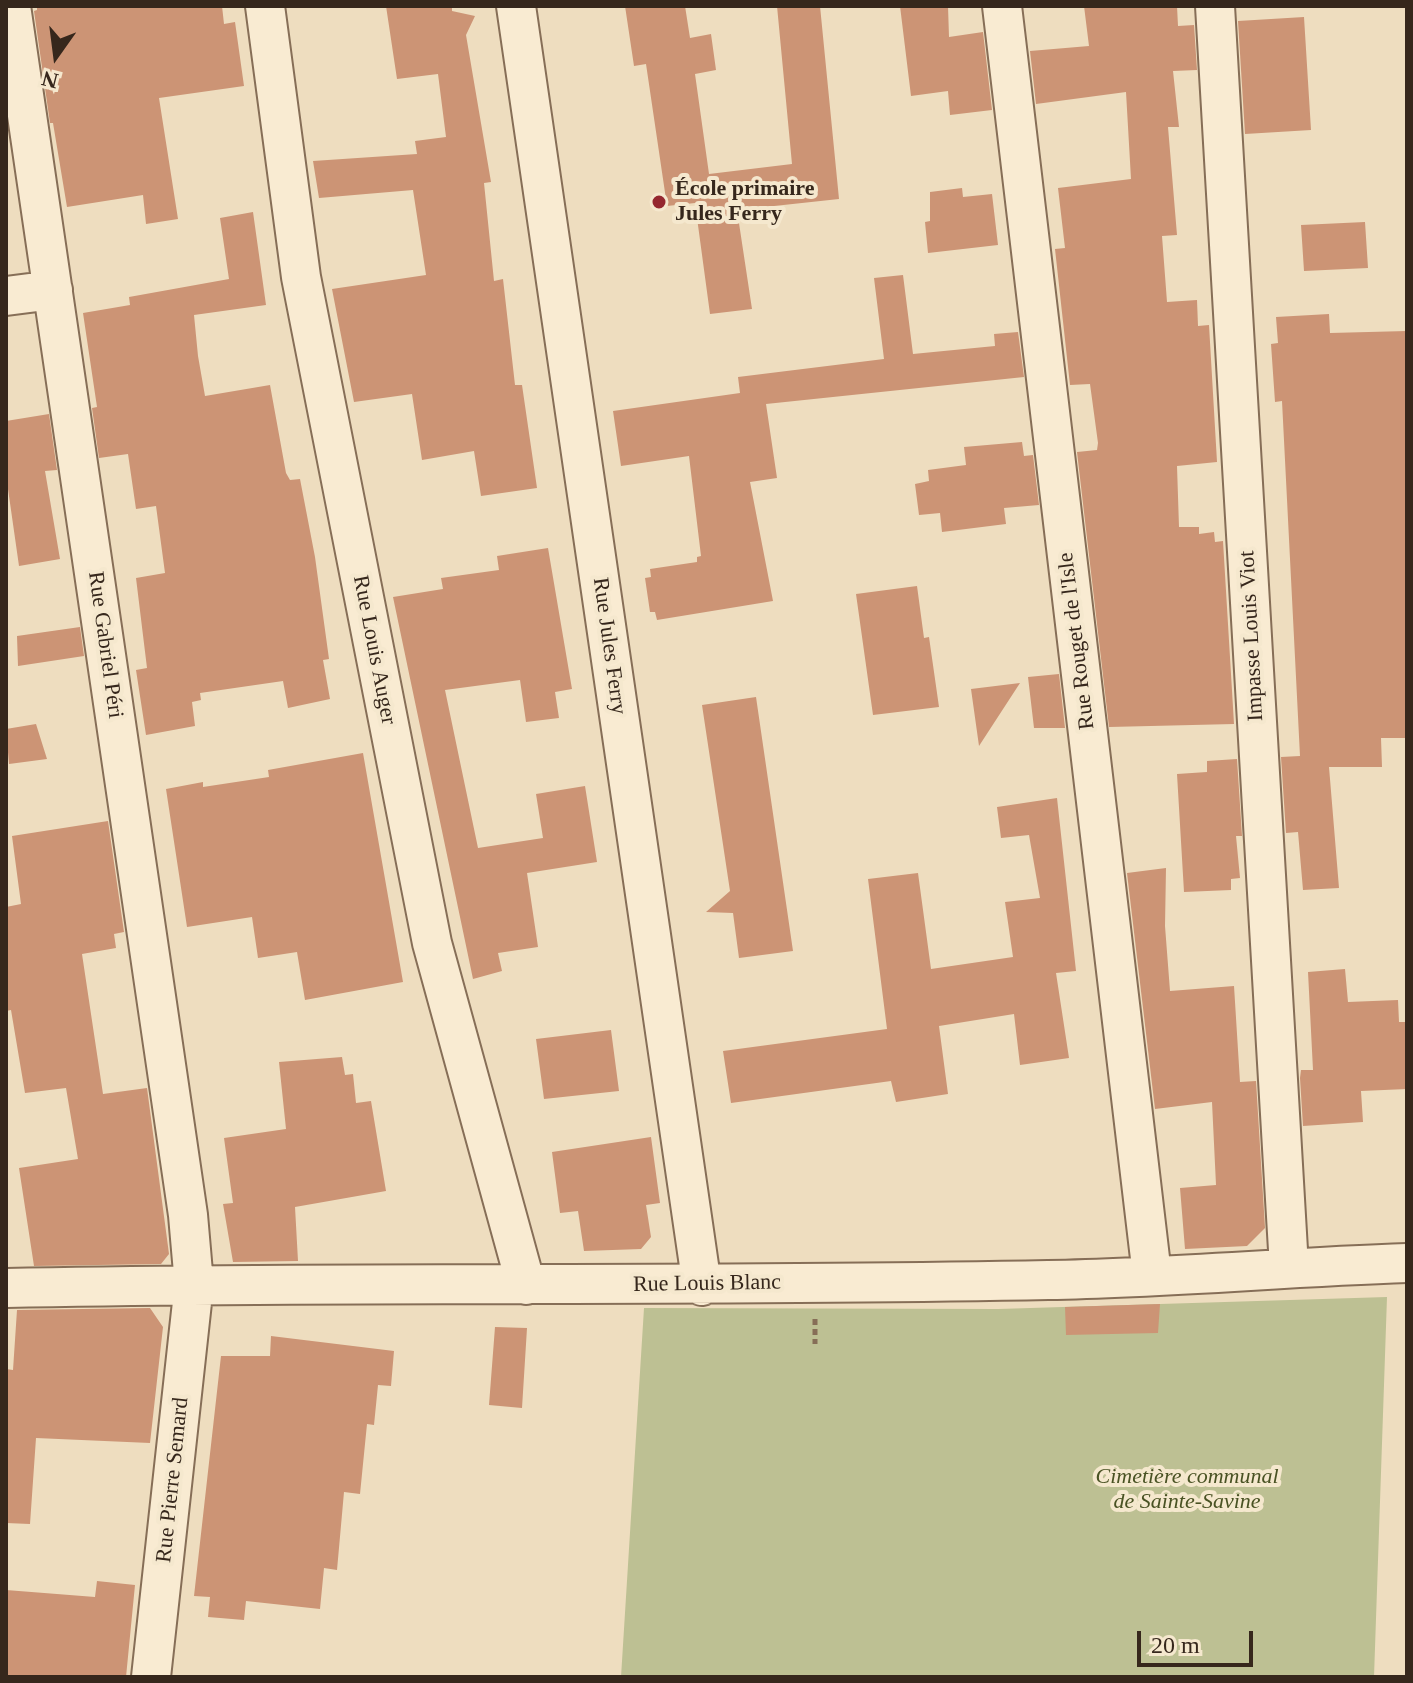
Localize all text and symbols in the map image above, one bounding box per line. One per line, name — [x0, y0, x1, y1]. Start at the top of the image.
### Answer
north arrow — [16, 16, 96, 96]
text: N — [39, 66, 61, 94]
place label: École primaire Jules Ferry — [675, 176, 814, 228]
marker: École primaire Jules Ferry — [650, 193, 668, 211]
street label: Impasse Louis Viot — [1234, 550, 1270, 722]
street label: Rue Rouget de l'Isle — [1053, 551, 1101, 731]
street label: Rue Gabriel Péri — [82, 570, 128, 720]
street label: Rue Louis Auger — [347, 573, 401, 727]
street label: Rue Jules Ferry — [586, 576, 632, 716]
street label: Rue Louis Blanc — [633, 1270, 781, 1298]
street label: Rue Pierre Semard — [151, 1396, 195, 1564]
park label: Cimetière communal de Sainte-Savine — [1095, 1464, 1279, 1516]
scale bar — [1141, 1615, 1257, 1665]
text: 20 m — [1151, 1632, 1200, 1658]

